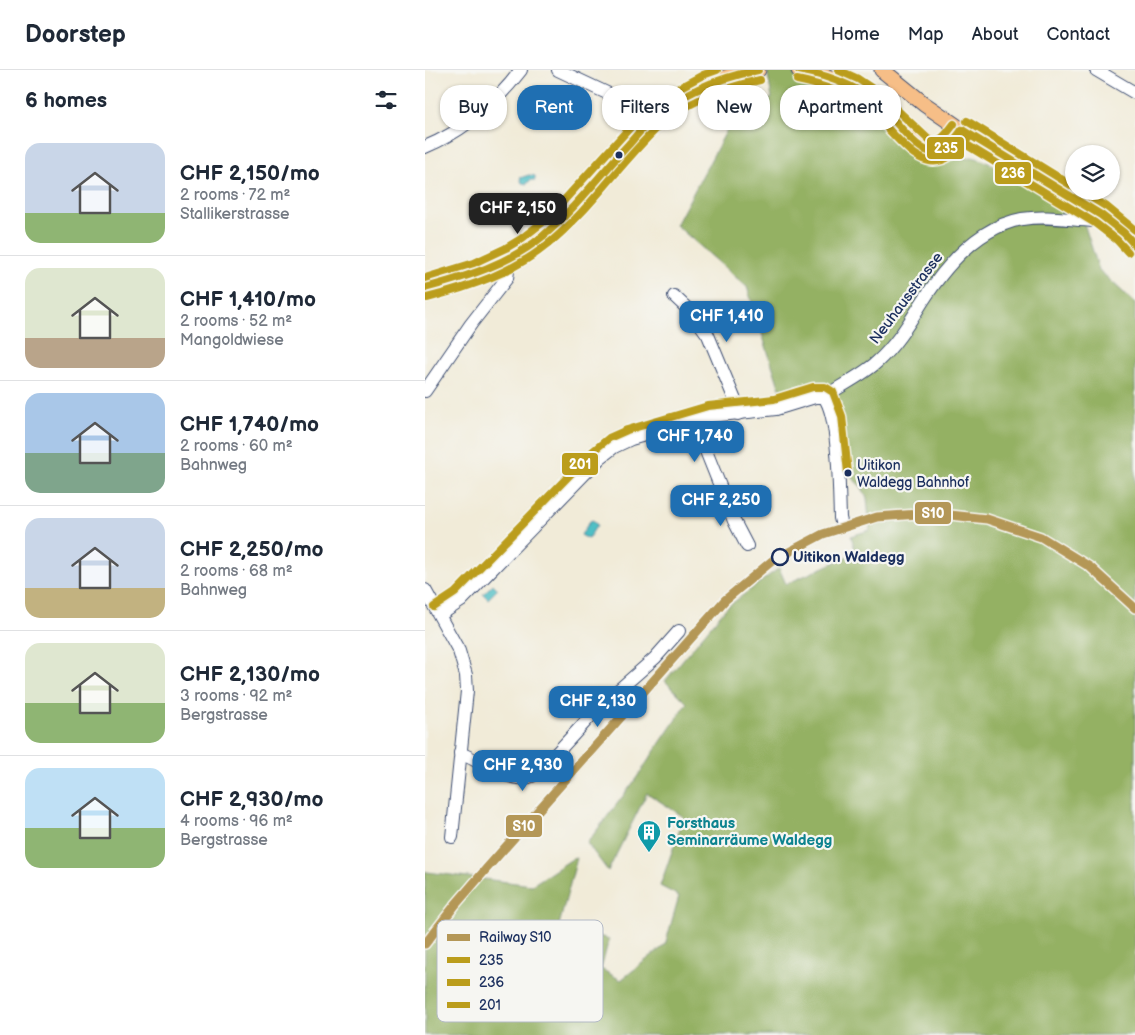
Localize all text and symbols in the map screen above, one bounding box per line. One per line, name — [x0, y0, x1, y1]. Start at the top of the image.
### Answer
text: Doorstep — [25, 20, 126, 49]
text: Home — [831, 24, 880, 45]
text: Map — [908, 24, 944, 45]
text: About — [972, 24, 1019, 45]
text: Contact — [1047, 24, 1110, 45]
chip: Buy — [440, 85, 507, 130]
chip: Rent — [517, 85, 592, 130]
chip: Filters — [602, 85, 688, 130]
chip: New — [698, 85, 770, 130]
chip: Apartment — [780, 85, 901, 130]
icon: filters — [372, 86, 400, 114]
text: 6 homes — [25, 88, 107, 113]
line badge: 235 — [926, 136, 965, 160]
text: 235 — [934, 140, 958, 157]
map controls — [1065, 145, 1120, 200]
button: layers — [1065, 145, 1120, 200]
unlabelled marker — [614, 150, 624, 160]
text: CHF 2,150/mo — [180, 161, 320, 186]
line badge: 236 — [994, 161, 1032, 185]
icon: home — [65, 163, 125, 223]
text: 236 — [1001, 165, 1025, 182]
text: 2 rooms · 72 m² — [180, 186, 290, 205]
pin: CHF 2,150 — [461, 192, 575, 235]
text: CHF 2,150 — [480, 199, 556, 218]
text: Stallikerstrasse — [180, 205, 290, 224]
street label: Neuhausstrasse — [866, 248, 947, 348]
text: CHF 1,410/mo — [180, 287, 316, 312]
icon: home — [65, 288, 125, 348]
pin: CHF 1,410 — [670, 300, 784, 343]
text: CHF 1,410 — [690, 307, 764, 326]
text: 2 rooms · 52 m² — [180, 312, 292, 331]
text: Mangoldwiese — [180, 331, 284, 350]
text: CHF 1,740/mo — [180, 412, 319, 437]
icon: home — [65, 413, 125, 473]
pin: CHF 1,740 — [638, 420, 752, 463]
text: CHF 1,740 — [657, 427, 733, 446]
text: 2 rooms · 60 m² — [180, 437, 293, 456]
line badge: 201 — [561, 452, 599, 476]
text: Bahnweg — [180, 456, 247, 475]
text: 201 — [569, 456, 591, 473]
place label: Uitikon Waldegg Bahnhof — [857, 457, 970, 491]
marker: Uitikon Waldegg Bahnhof — [843, 468, 853, 478]
pin: CHF 2,250 — [664, 484, 778, 527]
text: CHF 2,250 — [681, 491, 761, 510]
line badge: S10 — [914, 501, 952, 525]
text: S10 — [921, 505, 945, 522]
text: CHF 2,250/mo — [180, 537, 324, 562]
icon: home — [65, 538, 125, 598]
marker: Uitikon Waldegg — [771, 548, 789, 566]
place label: Uitikon Waldegg — [793, 548, 904, 567]
text: 2 rooms · 68 m² — [180, 562, 293, 581]
text: Bahnweg — [180, 581, 247, 600]
text: CHF 2,130/mo — [180, 662, 320, 687]
icon: home — [65, 663, 125, 723]
pin: CHF 2,130 — [541, 686, 655, 728]
text: 3 rooms · 92 m² — [180, 687, 293, 706]
text: CHF 2,130 — [560, 692, 636, 711]
text: Bergstrasse — [180, 706, 268, 725]
pin: CHF 2,930 — [466, 750, 580, 792]
text: CHF 2,930 — [483, 756, 563, 775]
text: CHF 2,930/mo — [180, 787, 323, 812]
icon: home — [65, 788, 125, 848]
text: 4 rooms · 96 m² — [180, 812, 293, 831]
line badge: S10 — [505, 814, 543, 838]
place label: Forsthaus Seminarräume Waldegg — [667, 814, 832, 850]
text: S10 — [512, 818, 536, 835]
building icon: Forsthaus Seminarräume Waldegg — [636, 819, 662, 853]
text: Bergstrasse — [180, 831, 268, 850]
legend — [437, 920, 603, 1022]
text: Railway S10 — [479, 929, 552, 946]
text: 235 — [479, 952, 504, 969]
text: 236 — [479, 974, 505, 991]
text: 201 — [479, 997, 501, 1014]

